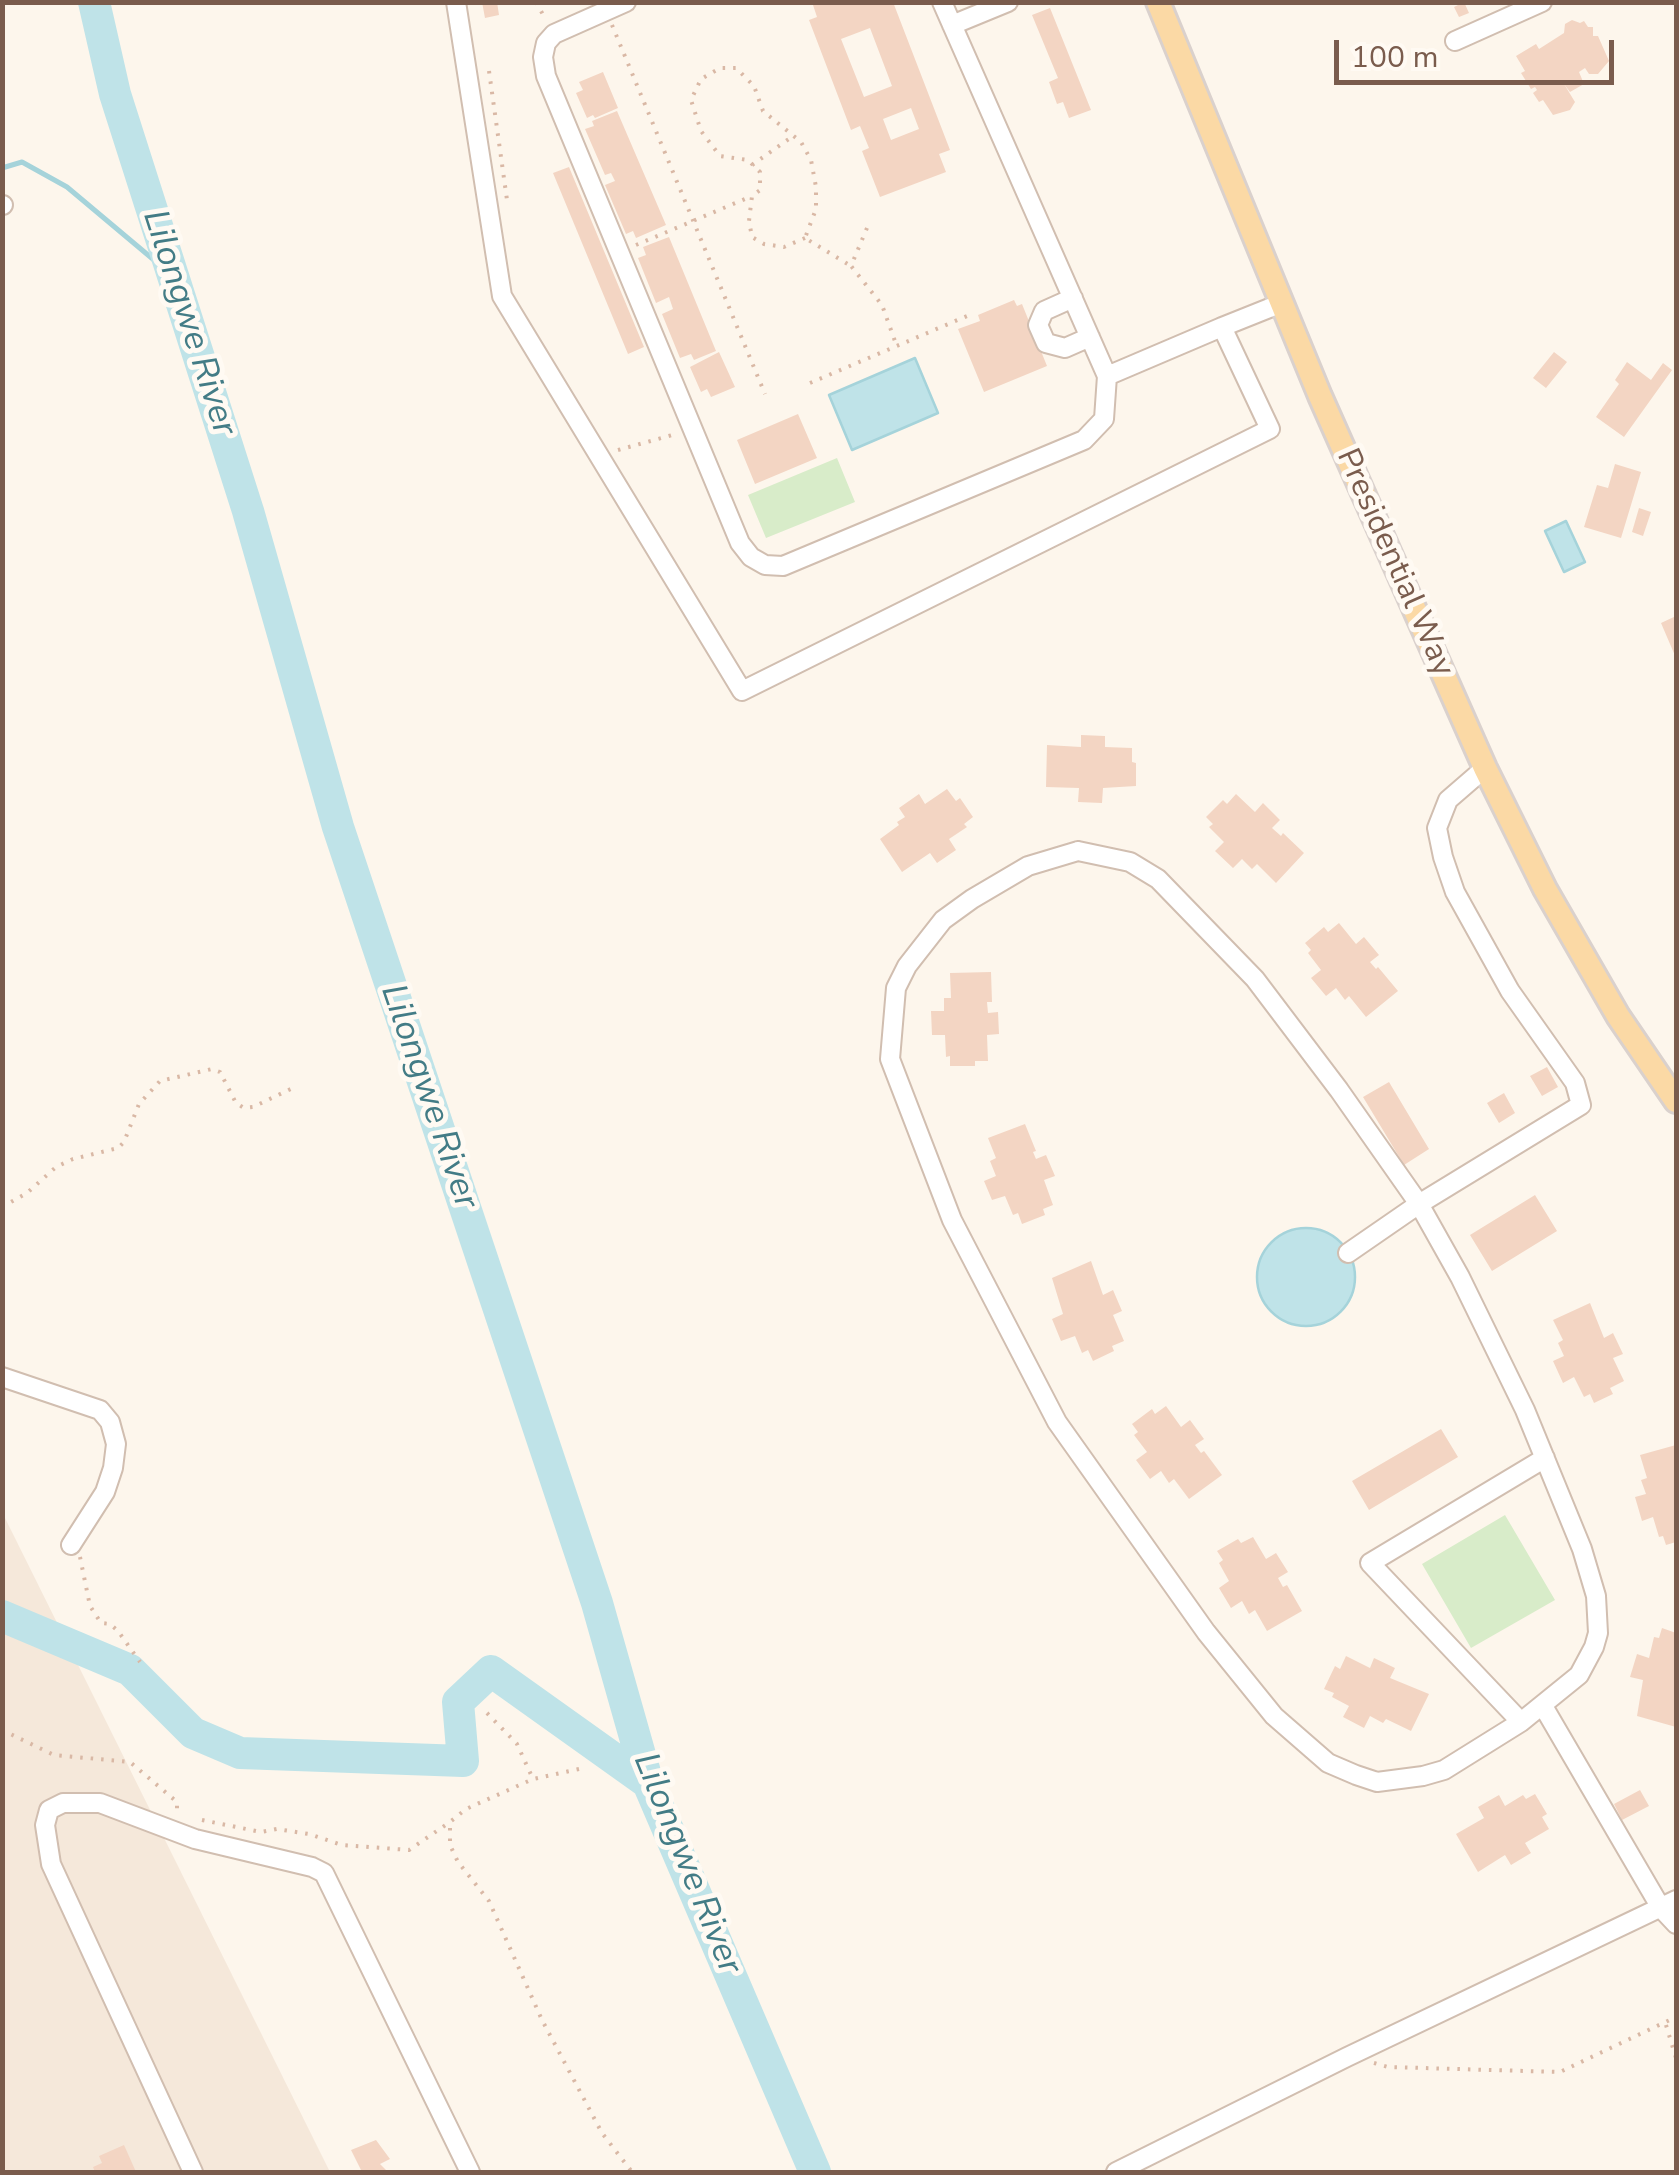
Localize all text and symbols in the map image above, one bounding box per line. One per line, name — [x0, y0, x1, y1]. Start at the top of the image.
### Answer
scale bar — [1339, 20, 1619, 82]
text: 100 m — [1351, 37, 1438, 78]
water label: Lilongwe River — [132, 205, 244, 441]
street label: Presidential Way — [1327, 443, 1461, 683]
water label: Lilongwe River — [370, 979, 486, 1215]
water label: Lilongwe River — [623, 1747, 749, 1981]

